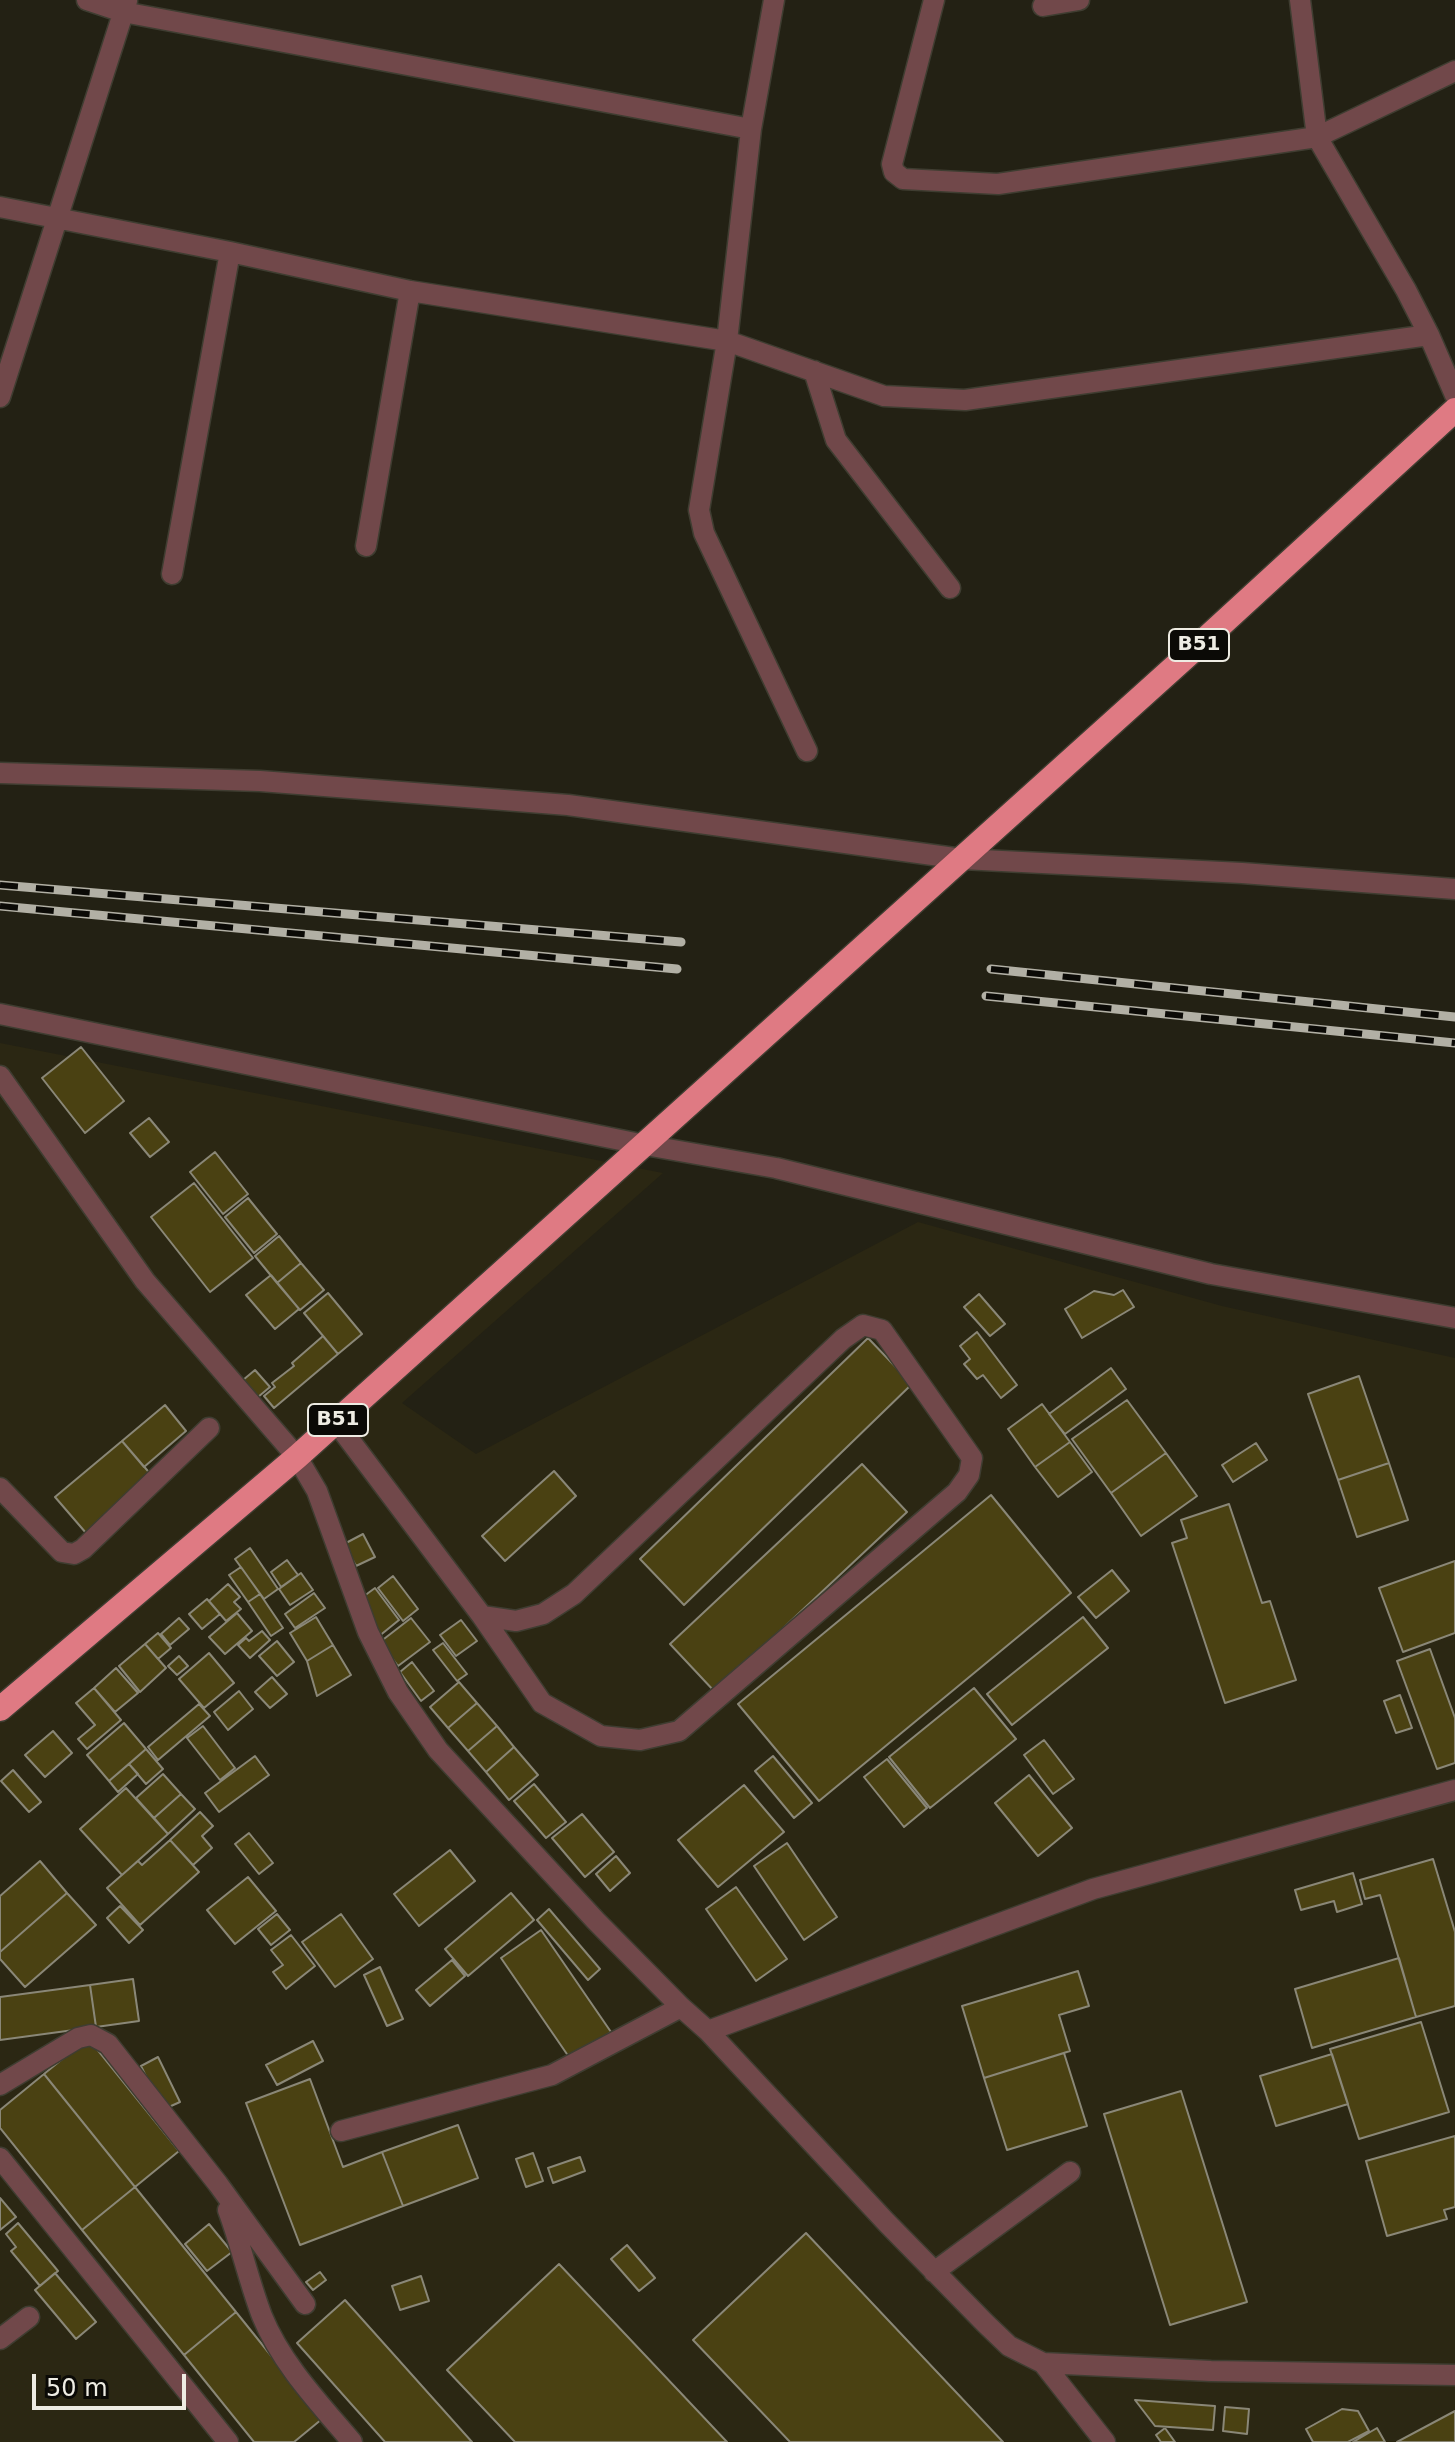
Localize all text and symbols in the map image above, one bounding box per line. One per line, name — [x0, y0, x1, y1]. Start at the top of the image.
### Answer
road number: B51 — [1169, 629, 1229, 661]
road number: B51 — [308, 1404, 368, 1436]
scale bar — [36, 2358, 190, 2408]
text: 50 m — [46, 2374, 108, 2402]

